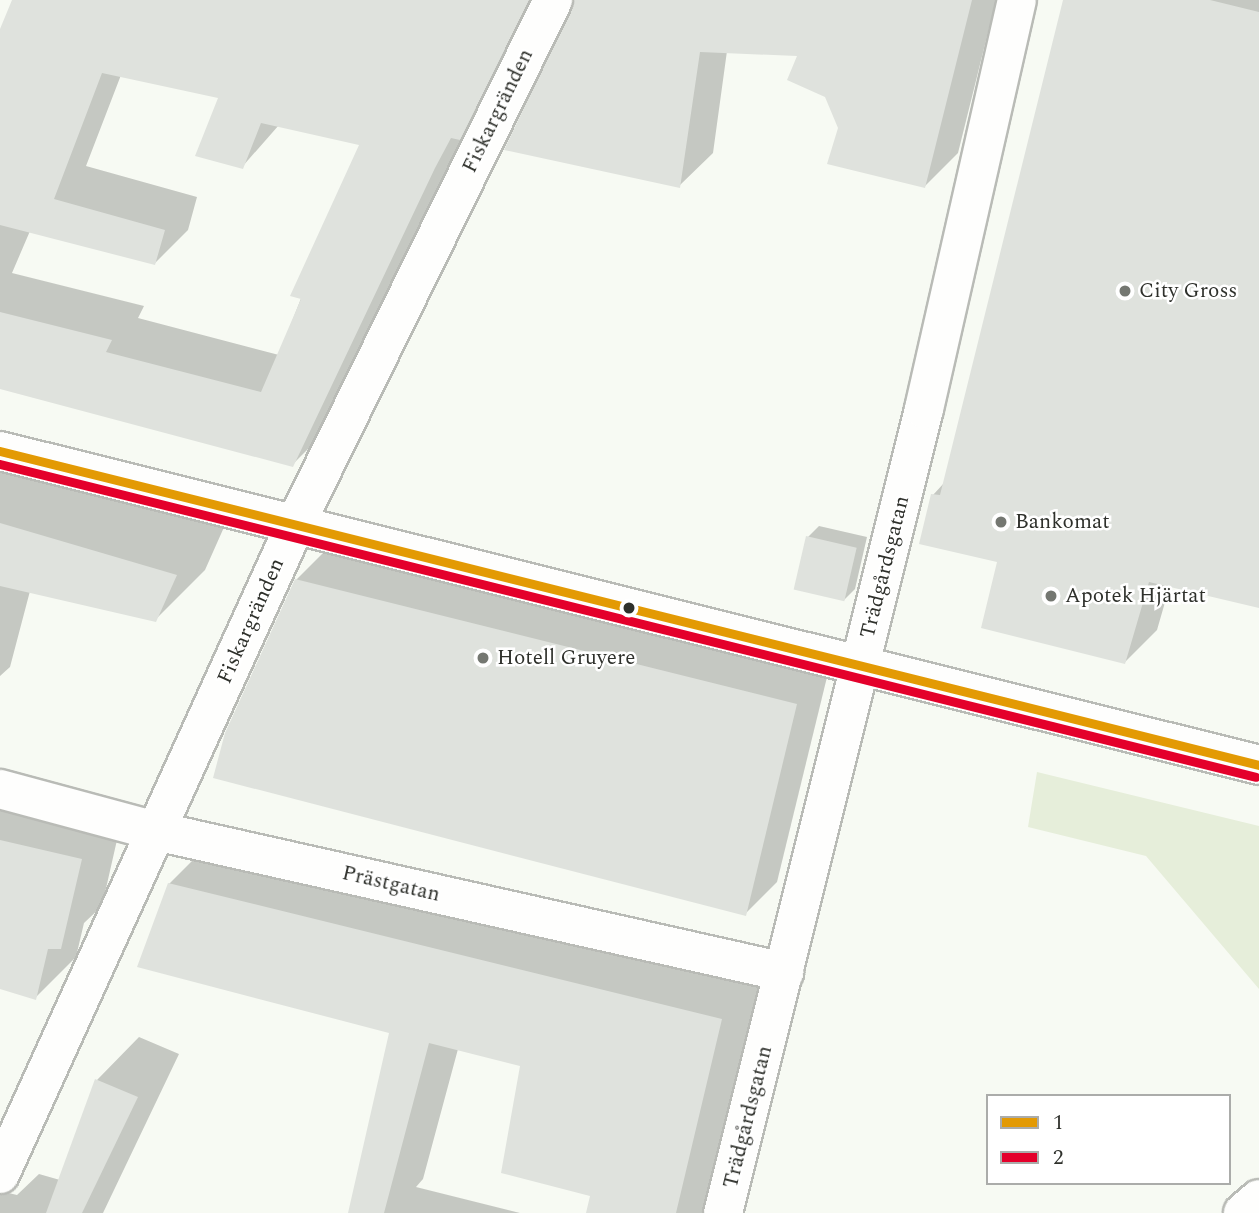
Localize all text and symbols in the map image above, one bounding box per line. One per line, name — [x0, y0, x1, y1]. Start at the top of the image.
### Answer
street label: Fiskargränden — [457, 45, 539, 177]
place label: City Gross — [1139, 278, 1237, 304]
marker: City Gross — [1117, 283, 1133, 299]
street label: Trädgårdsgatan — [855, 493, 915, 641]
place label: Bankomat — [1015, 509, 1110, 535]
marker: Bankomat — [993, 514, 1009, 530]
street label: Fiskargränden — [212, 554, 290, 688]
place label: Apotek Hjärtat — [1065, 583, 1206, 609]
marker: Apotek Hjärtat — [1043, 588, 1059, 604]
unlabelled marker — [622, 601, 636, 615]
place label: Hotell Gruyere — [497, 645, 636, 671]
marker: Hotell Gruyere — [475, 650, 491, 666]
street label: Prästgatan — [340, 861, 442, 907]
street label: Trädgårdsgatan — [718, 1043, 778, 1191]
legend — [986, 1094, 1231, 1185]
text: 1 — [1053, 1107, 1064, 1139]
text: 2 — [1053, 1142, 1064, 1174]

